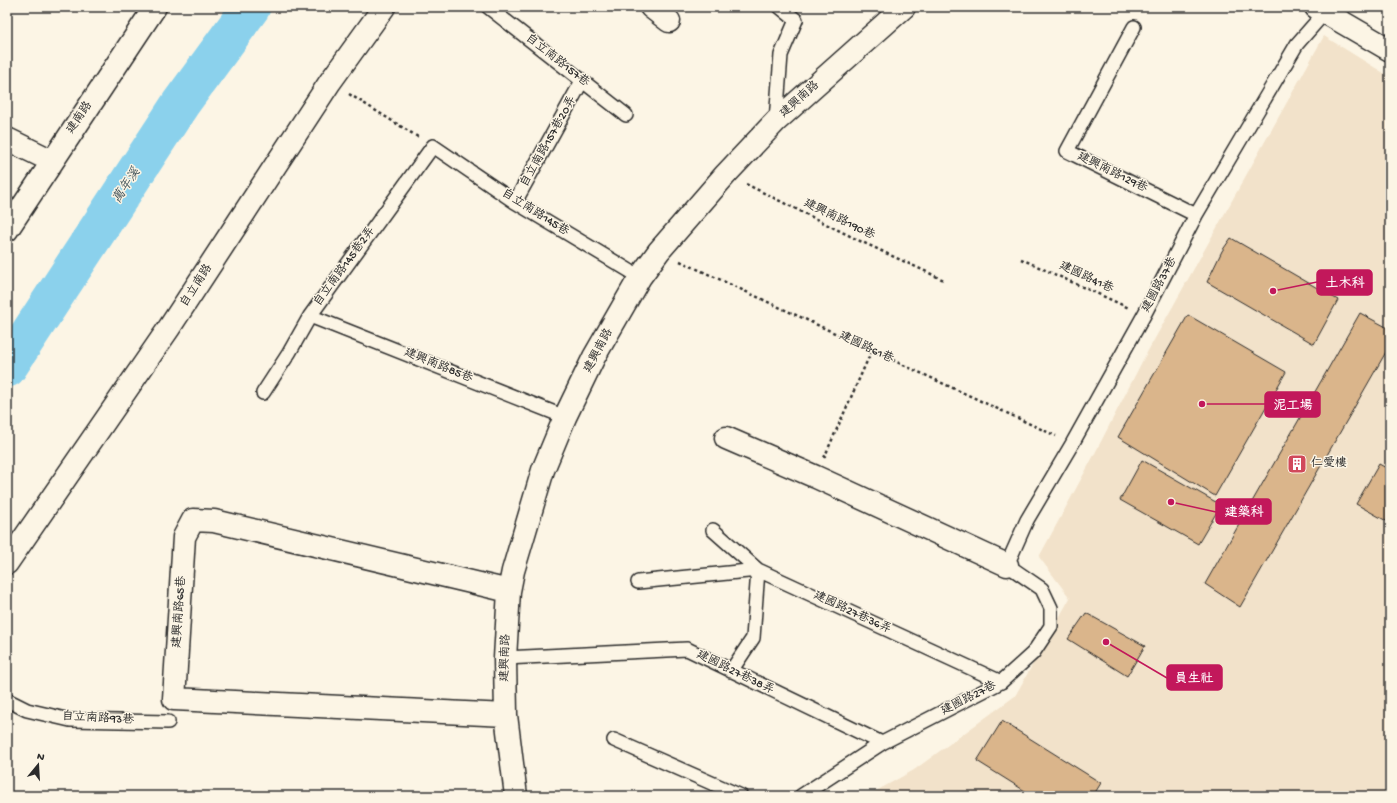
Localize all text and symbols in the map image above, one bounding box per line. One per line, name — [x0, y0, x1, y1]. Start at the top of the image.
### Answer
street label: 自立南路157巷 — [522, 31, 592, 90]
street label: 建興南路 — [777, 78, 823, 121]
street label: 自立南路157巷20弄 — [517, 93, 580, 190]
street label: 建南路 — [63, 99, 96, 137]
street label: 建興南路129巷 — [1074, 149, 1150, 196]
water label: 萬年溪 — [109, 164, 144, 206]
street label: 自立南路145巷 — [499, 186, 572, 239]
street label: 建興南路190巷 — [801, 196, 877, 243]
street label: 自立南路145巷2弄 — [311, 224, 379, 309]
street label: 建國路37巷 — [1139, 255, 1180, 315]
street label: 建國路41巷 — [1057, 258, 1116, 297]
street label: 自立南路 — [177, 262, 216, 310]
callout: 土木科 — [1317, 270, 1372, 295]
text: 土木科 — [1325, 276, 1365, 292]
street label: 建興南路 — [581, 326, 616, 375]
street label: 建國路61巷 — [836, 328, 896, 367]
street label: 建興南路85巷 — [402, 345, 475, 386]
callout: 泥工場 — [1265, 392, 1320, 417]
text: 泥工場 — [1273, 398, 1313, 414]
building icon: 仁愛樓 — [1286, 453, 1308, 475]
place label: 仁愛樓 — [1311, 456, 1347, 471]
callout: 建築科 — [1216, 499, 1271, 524]
text: 建築科 — [1224, 505, 1264, 521]
street label: 建興南路65巷 — [169, 575, 190, 649]
street label: 建國路27巷36弄 — [811, 588, 894, 637]
street label: 建興南路 — [497, 634, 514, 682]
street label: 建國路27巷38弄 — [694, 647, 777, 698]
callout: 員生社 — [1167, 665, 1222, 690]
text: 員生社 — [1174, 671, 1214, 687]
street label: 建國路27巷 — [939, 678, 999, 719]
street label: 自立南路93巷 — [62, 709, 134, 728]
north arrow — [18, 745, 58, 785]
text: N — [35, 751, 46, 764]

